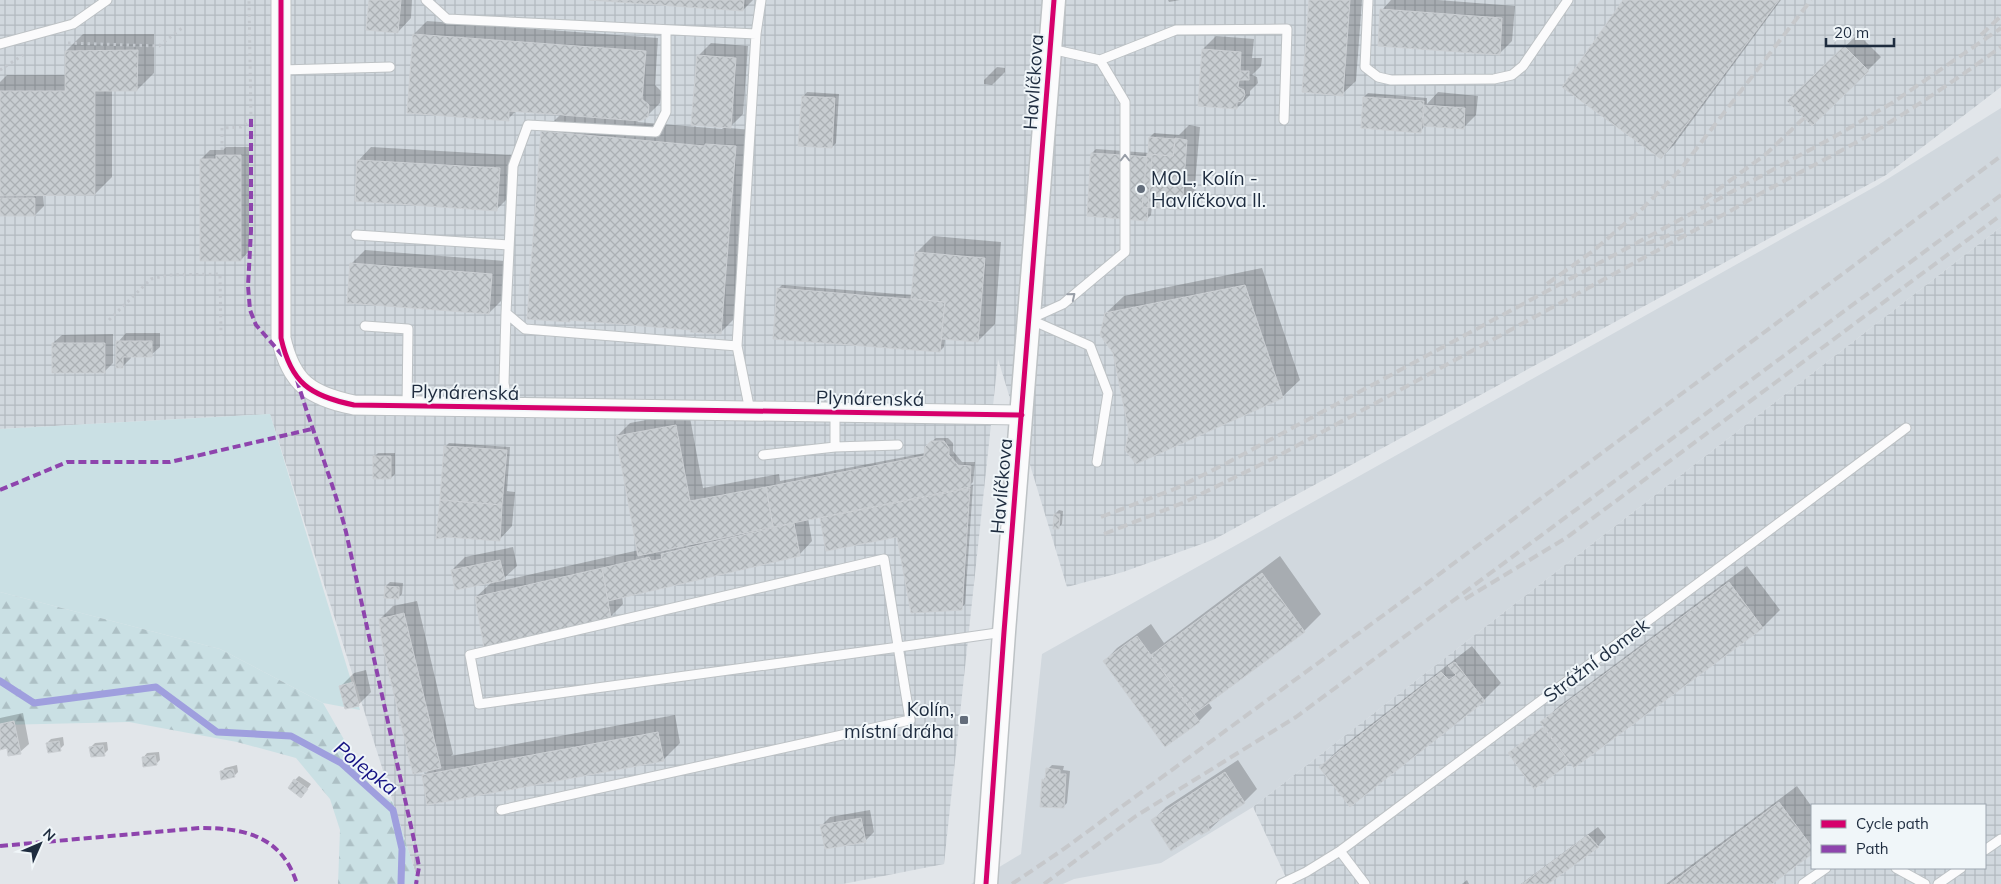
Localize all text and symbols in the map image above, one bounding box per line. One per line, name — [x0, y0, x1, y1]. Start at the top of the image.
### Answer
scale bar — [1826, 15, 1894, 47]
text: 20 m — [1834, 23, 1869, 42]
street label: Havlíčkova — [1018, 33, 1048, 131]
one-way arrow — [1120, 154, 1130, 162]
place label: MOL, Kolín - Havlíčkova II. — [1151, 166, 1266, 212]
marker: MOL, Kolín - Havlíčkova II. — [1135, 183, 1147, 195]
one-way arrow — [1066, 293, 1075, 302]
street label: Plynárenská — [411, 379, 519, 405]
street label: Plynárenská — [816, 385, 924, 411]
street label: Havlíčkova — [985, 437, 1017, 535]
street label: Strážní domek — [1538, 612, 1654, 708]
place label: Kolín, místní dráha — [844, 697, 954, 743]
marker: Kolín, místní dráha — [958, 714, 970, 726]
water label: Polepka — [330, 735, 403, 800]
legend — [1811, 804, 1986, 869]
text: Cycle path — [1856, 814, 1929, 833]
north arrow — [15, 819, 65, 869]
text: N — [39, 825, 59, 845]
text: Path — [1856, 839, 1888, 858]

